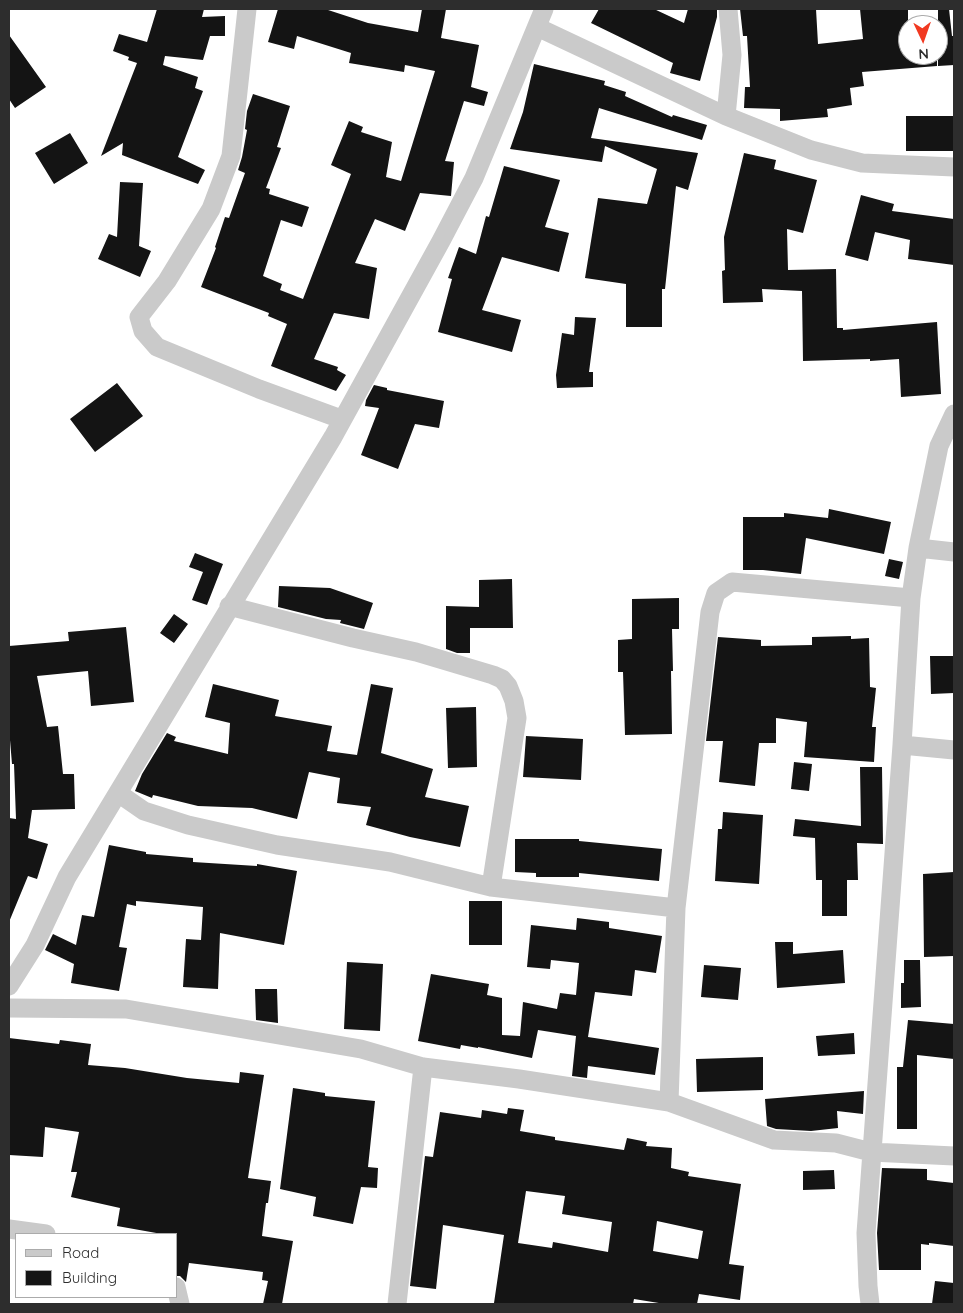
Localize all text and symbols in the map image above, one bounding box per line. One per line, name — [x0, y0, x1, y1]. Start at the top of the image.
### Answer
north arrow — [898, 15, 948, 65]
text: N — [918, 45, 929, 63]
legend — [15, 1233, 178, 1298]
text: Road — [62, 1243, 99, 1262]
text: Building — [62, 1268, 117, 1287]

